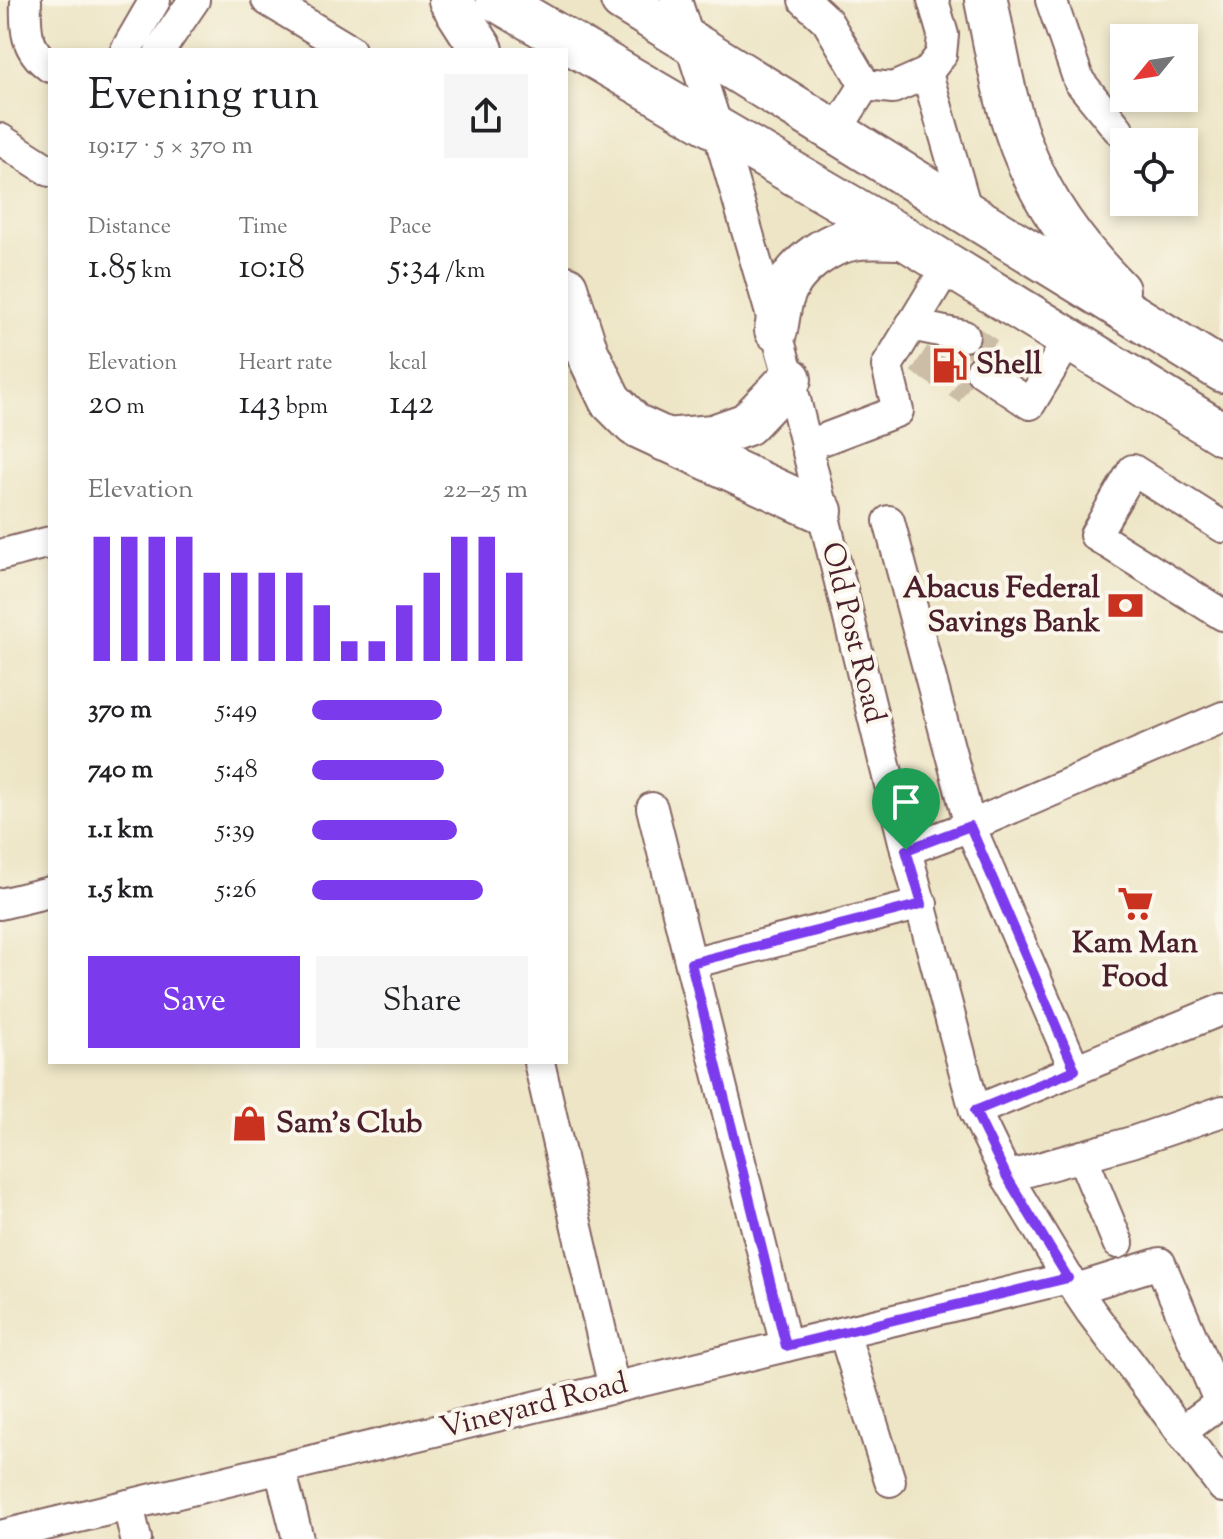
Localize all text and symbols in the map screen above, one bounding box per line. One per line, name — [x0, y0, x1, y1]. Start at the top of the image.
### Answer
north arrow — [1110, 24, 1198, 112]
map controls — [1110, 24, 1198, 216]
text: Evening run — [88, 66, 320, 129]
button: share — [444, 74, 528, 158]
text: 19:17 · 5 × 370 m — [88, 128, 253, 165]
button: locate — [1110, 128, 1198, 216]
text: Distance — [88, 212, 171, 244]
text: Time — [239, 212, 288, 244]
text: Pace — [389, 212, 431, 244]
text: 1.85 — [88, 244, 137, 293]
text: 10:18 — [239, 244, 305, 293]
text: 5:34 — [389, 244, 441, 293]
text: km — [137, 256, 172, 288]
text: /km — [441, 256, 485, 288]
place label: Shell — [976, 344, 1042, 387]
fuel station icon: Shell — [931, 346, 969, 384]
text: Elevation — [88, 348, 177, 380]
text: Heart rate — [239, 348, 333, 380]
text: kcal — [389, 348, 427, 380]
text: 20 — [88, 380, 122, 429]
text: 143 — [239, 380, 281, 429]
text: 142 — [389, 380, 434, 429]
text: m — [122, 392, 145, 424]
text: bpm — [281, 392, 328, 424]
text: Elevation — [88, 472, 193, 509]
text: 22–25 m — [443, 472, 528, 509]
street label: Old Post Road — [809, 538, 895, 728]
place label: Abacus Federal Savings Bank — [903, 568, 1101, 645]
bank icon: Abacus Federal Savings Bank — [1107, 587, 1145, 625]
text: 370 m — [88, 692, 152, 729]
text: 5:49 — [216, 692, 257, 729]
text: 740 m — [88, 752, 153, 789]
text: 5:48 — [216, 752, 258, 789]
pin — [872, 768, 940, 850]
icon: arrive — [884, 780, 928, 824]
text: 1.1 km — [88, 812, 153, 849]
text: 5:39 — [216, 812, 255, 849]
text: 1.5 km — [88, 872, 154, 909]
text: 5:26 — [216, 872, 257, 909]
supermarket icon: Kam Man Food — [1116, 884, 1154, 922]
place label: Kam Man Food — [1072, 923, 1198, 1000]
button: Save — [88, 956, 300, 1048]
button: Share — [316, 956, 528, 1048]
place label: Sam's Club — [276, 1103, 423, 1146]
shop icon: Sam's Club — [231, 1105, 269, 1143]
street label: Vineyard Road — [435, 1363, 633, 1451]

